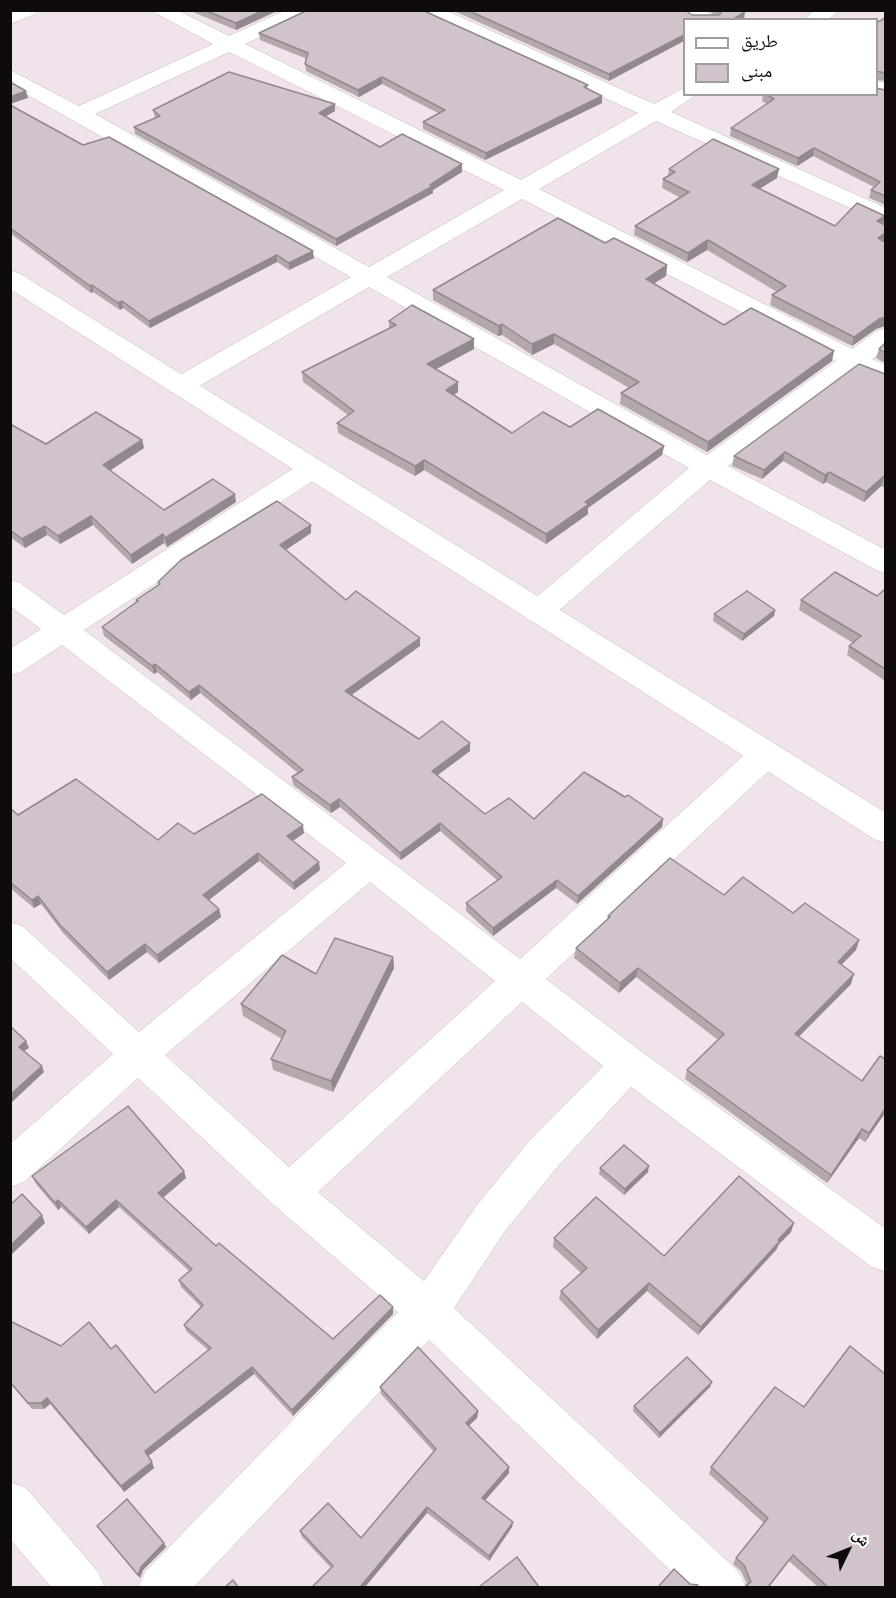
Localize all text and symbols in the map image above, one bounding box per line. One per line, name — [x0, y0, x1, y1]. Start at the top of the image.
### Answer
legend — [683, 18, 878, 96]
text: طريق — [741, 31, 778, 51]
text: مبنى — [741, 61, 772, 81]
north arrow — [818, 1520, 878, 1580]
text: ش — [850, 1525, 874, 1549]

